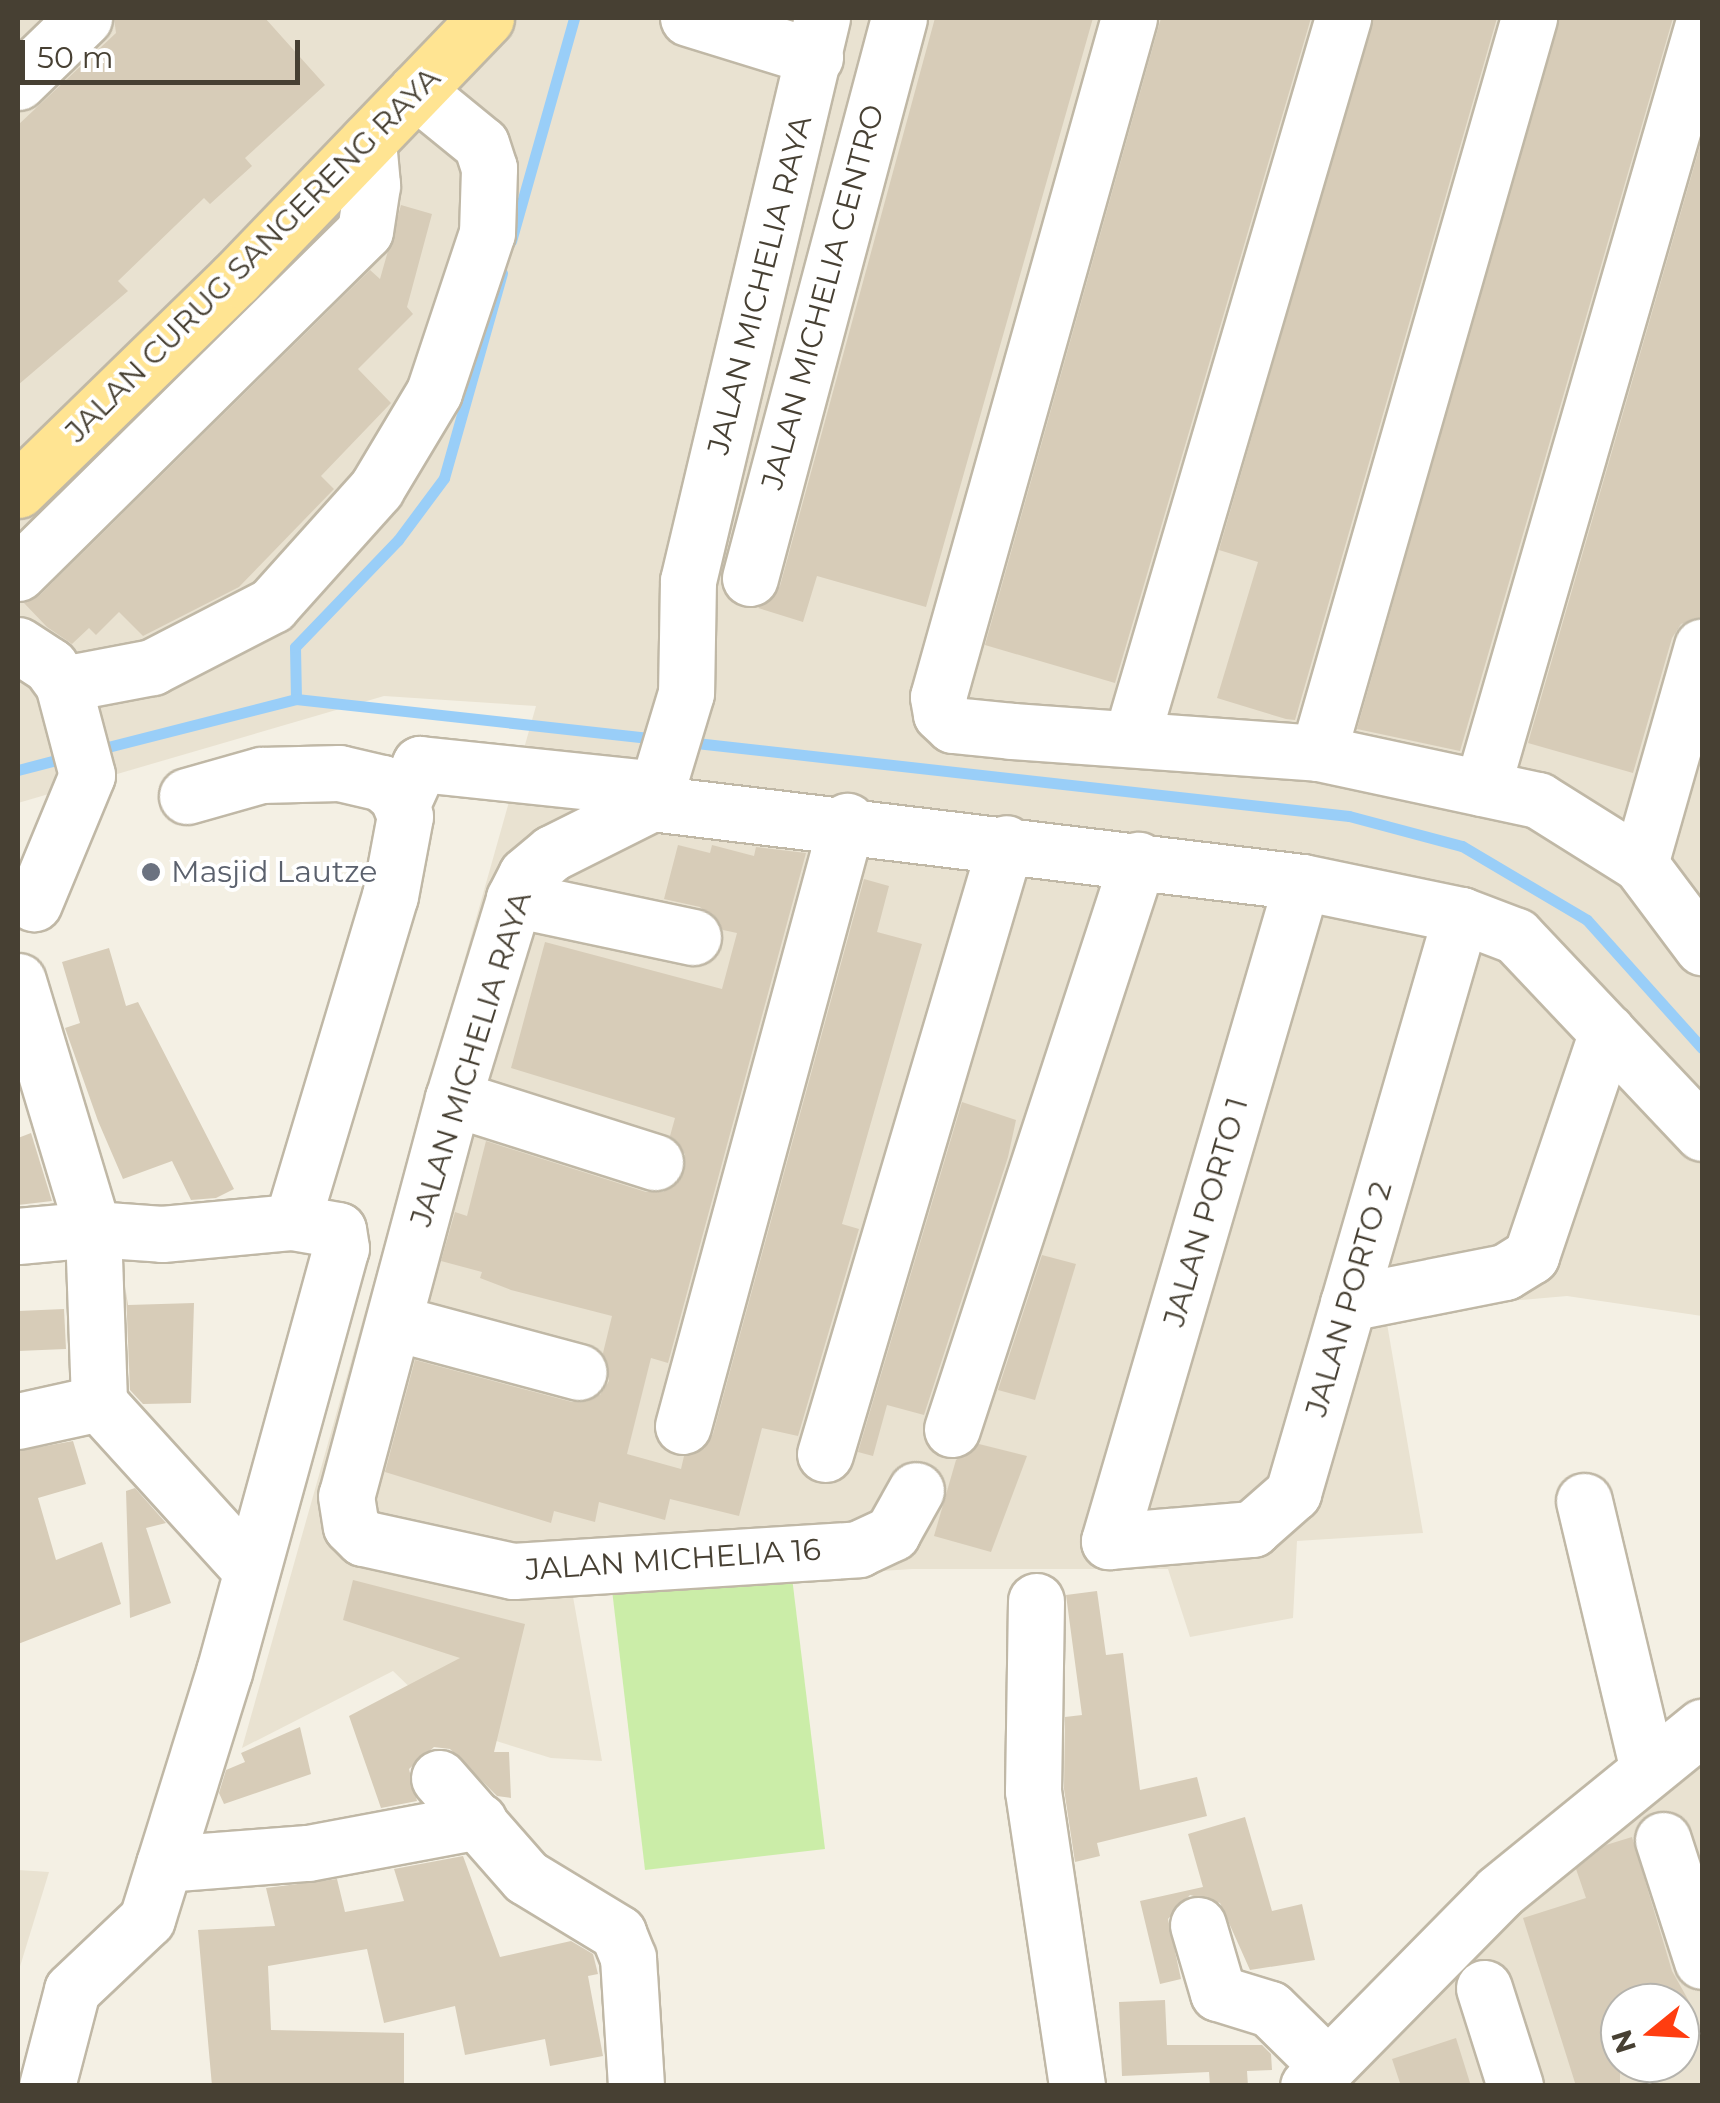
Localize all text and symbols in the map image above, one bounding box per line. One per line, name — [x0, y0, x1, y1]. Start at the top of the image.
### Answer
scale bar — [25, 20, 305, 82]
text: 50 m — [37, 39, 114, 76]
street label: JALAN CURUG SANGERENG RAYA — [58, 60, 448, 450]
street label: JALAN MICHELIA CENTRO — [754, 101, 892, 493]
street label: JALAN MICHELIA RAYA — [700, 112, 820, 458]
place label: Masjid Lautze — [171, 854, 377, 890]
marker: Masjid Lautze — [140, 861, 162, 883]
street label: JALAN MICHELIA RAYA — [403, 887, 539, 1231]
street label: JALAN PORTO 1 — [1156, 1093, 1256, 1331]
street label: JALAN PORTO 2 — [1298, 1177, 1400, 1421]
street label: JALAN MICHELIA 16 — [524, 1532, 822, 1588]
north arrow — [1600, 1983, 1700, 2083]
text: N — [1604, 2026, 1643, 2058]

